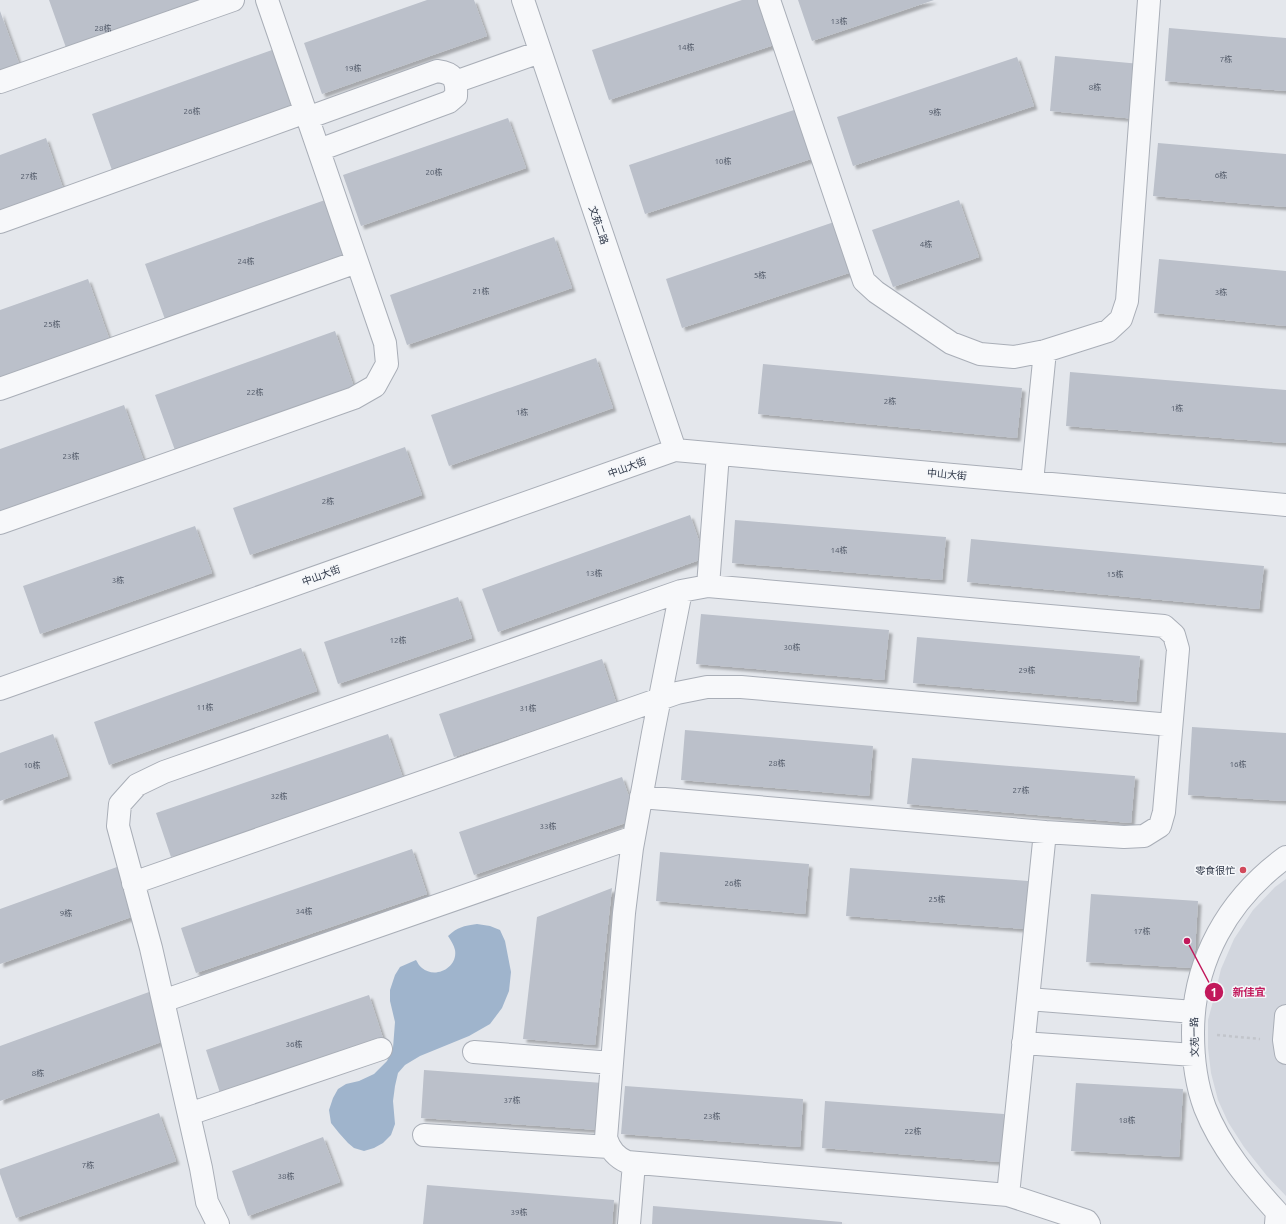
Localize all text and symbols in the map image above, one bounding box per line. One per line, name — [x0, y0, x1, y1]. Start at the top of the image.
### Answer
house number: 13栋 — [830, 16, 848, 26]
house number: 28栋 — [94, 23, 112, 33]
house number: 14栋 — [677, 42, 695, 52]
house number: 7栋 — [1220, 54, 1232, 64]
house number: 19栋 — [344, 63, 362, 73]
house number: 8栋 — [1089, 82, 1101, 92]
house number: 26栋 — [183, 106, 201, 116]
house number: 9栋 — [929, 107, 941, 117]
house number: 10栋 — [714, 156, 732, 166]
house number: 20栋 — [425, 167, 443, 177]
house number: 6栋 — [1215, 170, 1227, 180]
house number: 27栋 — [20, 171, 38, 181]
street label: 文苑二路 — [587, 204, 610, 246]
house number: 4栋 — [920, 239, 932, 249]
house number: 24栋 — [237, 256, 255, 266]
house number: 5栋 — [754, 270, 766, 280]
house number: 21栋 — [472, 286, 490, 296]
house number: 3栋 — [1215, 287, 1227, 297]
house number: 25栋 — [43, 319, 61, 329]
house number: 22栋 — [246, 387, 264, 397]
house number: 2栋 — [884, 396, 896, 406]
house number: 1栋 — [1171, 403, 1183, 413]
house number: 1栋 — [516, 407, 528, 417]
house number: 23栋 — [62, 451, 80, 461]
street label: 中山大街 — [606, 455, 648, 479]
street label: 中山大街 — [927, 467, 967, 482]
house number: 2栋 — [322, 496, 334, 506]
house number: 14栋 — [830, 545, 848, 555]
street label: 中山大街 — [300, 563, 342, 587]
house number: 13栋 — [585, 568, 603, 578]
house number: 15栋 — [1106, 569, 1124, 579]
house number: 3栋 — [112, 575, 124, 585]
house number: 12栋 — [389, 635, 407, 645]
house number: 30栋 — [783, 642, 801, 652]
house number: 29栋 — [1018, 665, 1036, 675]
house number: 11栋 — [196, 702, 214, 712]
house number: 31栋 — [519, 703, 537, 713]
house number: 28栋 — [768, 758, 786, 768]
house number: 16栋 — [1229, 759, 1247, 769]
house number: 10栋 — [23, 760, 41, 770]
house number: 27栋 — [1012, 785, 1030, 795]
house number: 32栋 — [270, 791, 288, 801]
house number: 33栋 — [539, 821, 557, 831]
place label: 零食很忙 — [1195, 865, 1235, 876]
marker: 零食很忙 — [1238, 865, 1248, 875]
house number: 26栋 — [724, 878, 742, 888]
house number: 25栋 — [928, 894, 946, 904]
house number: 34栋 — [295, 906, 313, 916]
house number: 9栋 — [60, 908, 72, 918]
house number: 17栋 — [1133, 926, 1151, 936]
callout: 新佳宜 — [1204, 981, 1273, 1004]
text: 1 — [1211, 986, 1217, 999]
text: 新佳宜 — [1233, 986, 1266, 998]
street label: 文苑一路 — [1189, 1017, 1200, 1057]
house number: 36栋 — [285, 1039, 303, 1049]
house number: 8栋 — [32, 1068, 44, 1078]
house number: 37栋 — [503, 1095, 521, 1105]
house number: 23栋 — [703, 1111, 721, 1121]
house number: 18栋 — [1118, 1115, 1136, 1125]
house number: 22栋 — [904, 1126, 922, 1136]
house number: 7栋 — [82, 1160, 94, 1170]
house number: 38栋 — [277, 1171, 295, 1181]
house number: 39栋 — [510, 1207, 528, 1217]

